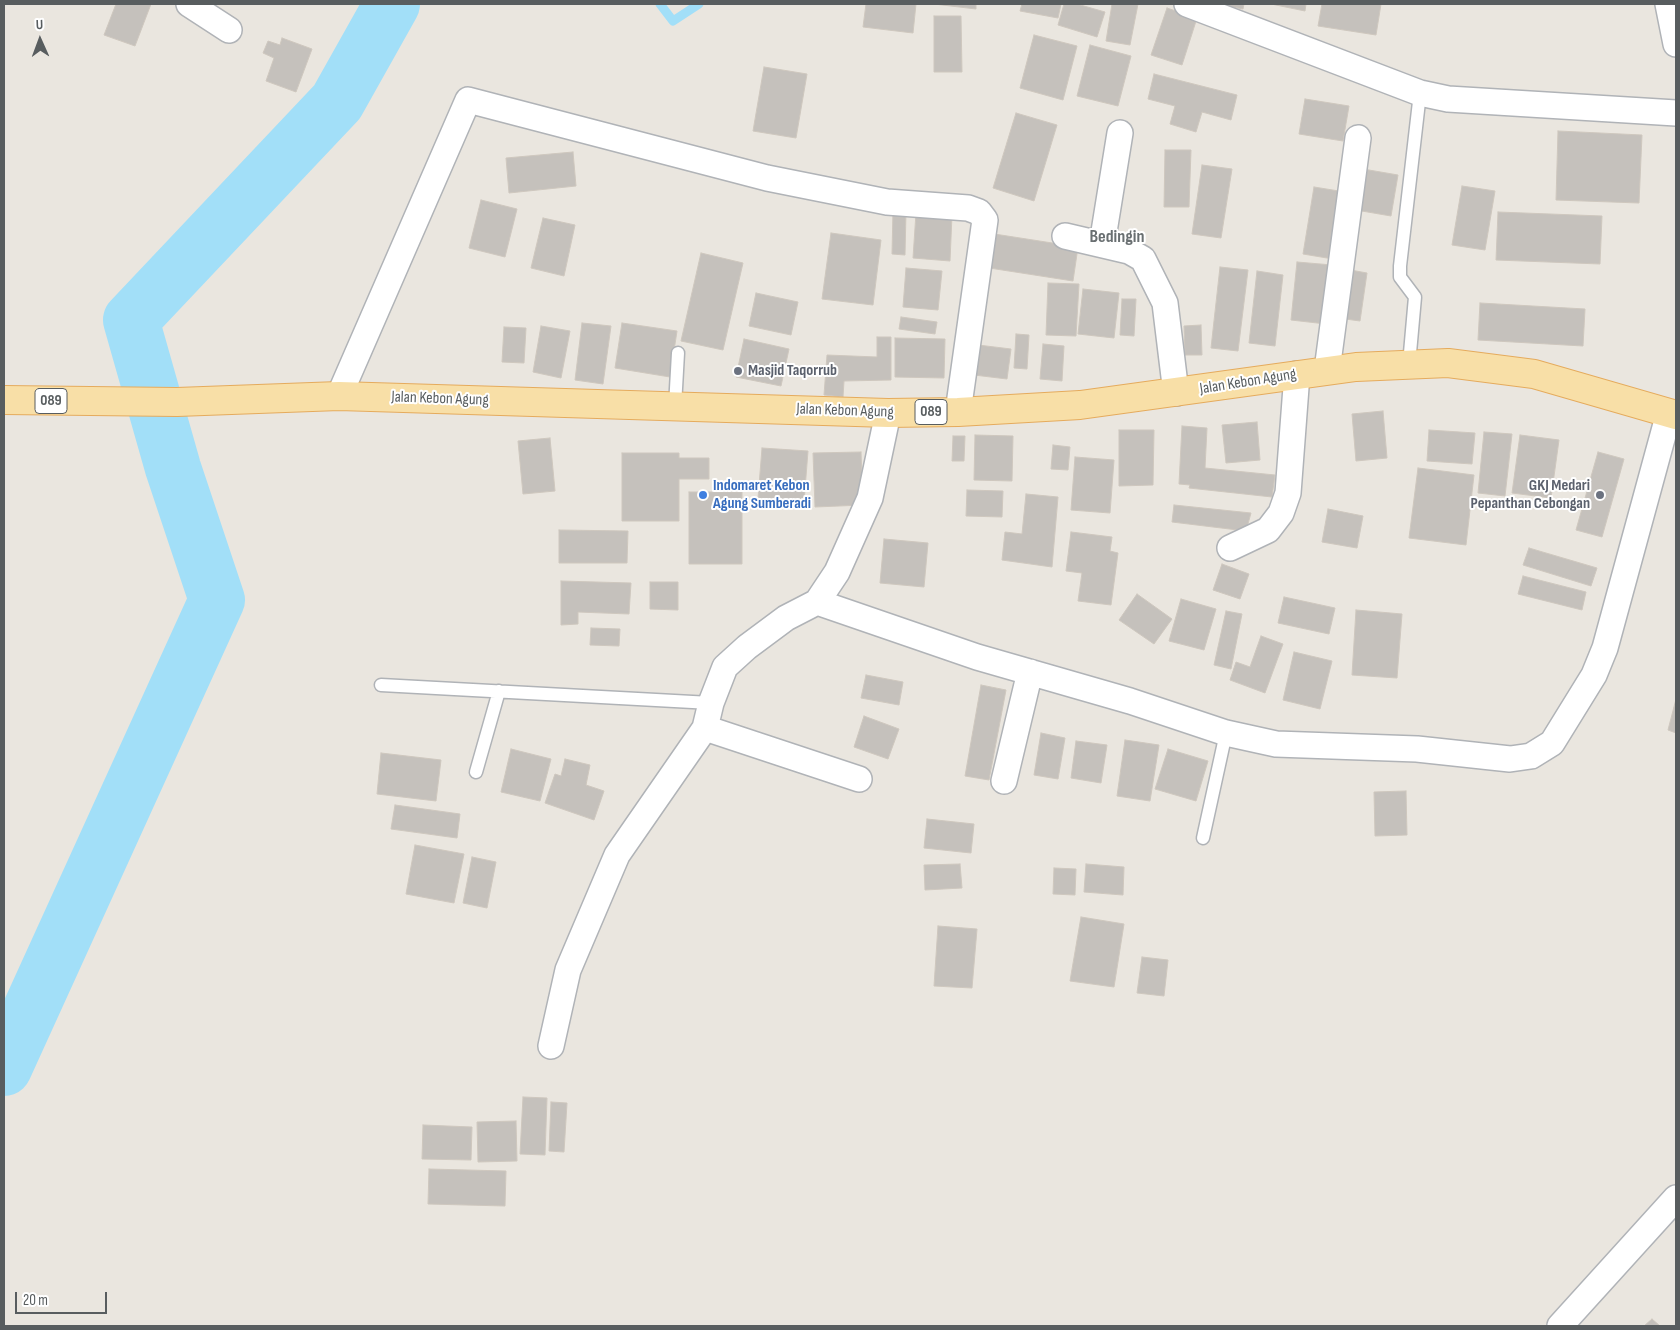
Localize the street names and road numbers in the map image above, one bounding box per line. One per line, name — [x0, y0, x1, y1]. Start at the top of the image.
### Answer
street label: Jalan Kebon Agung — [1198, 365, 1298, 399]
road number: 089 — [35, 388, 67, 414]
street label: Jalan Kebon Agung — [391, 388, 489, 410]
street label: Jalan Kebon Agung — [796, 400, 894, 422]
road number: 089 — [915, 400, 947, 424]

